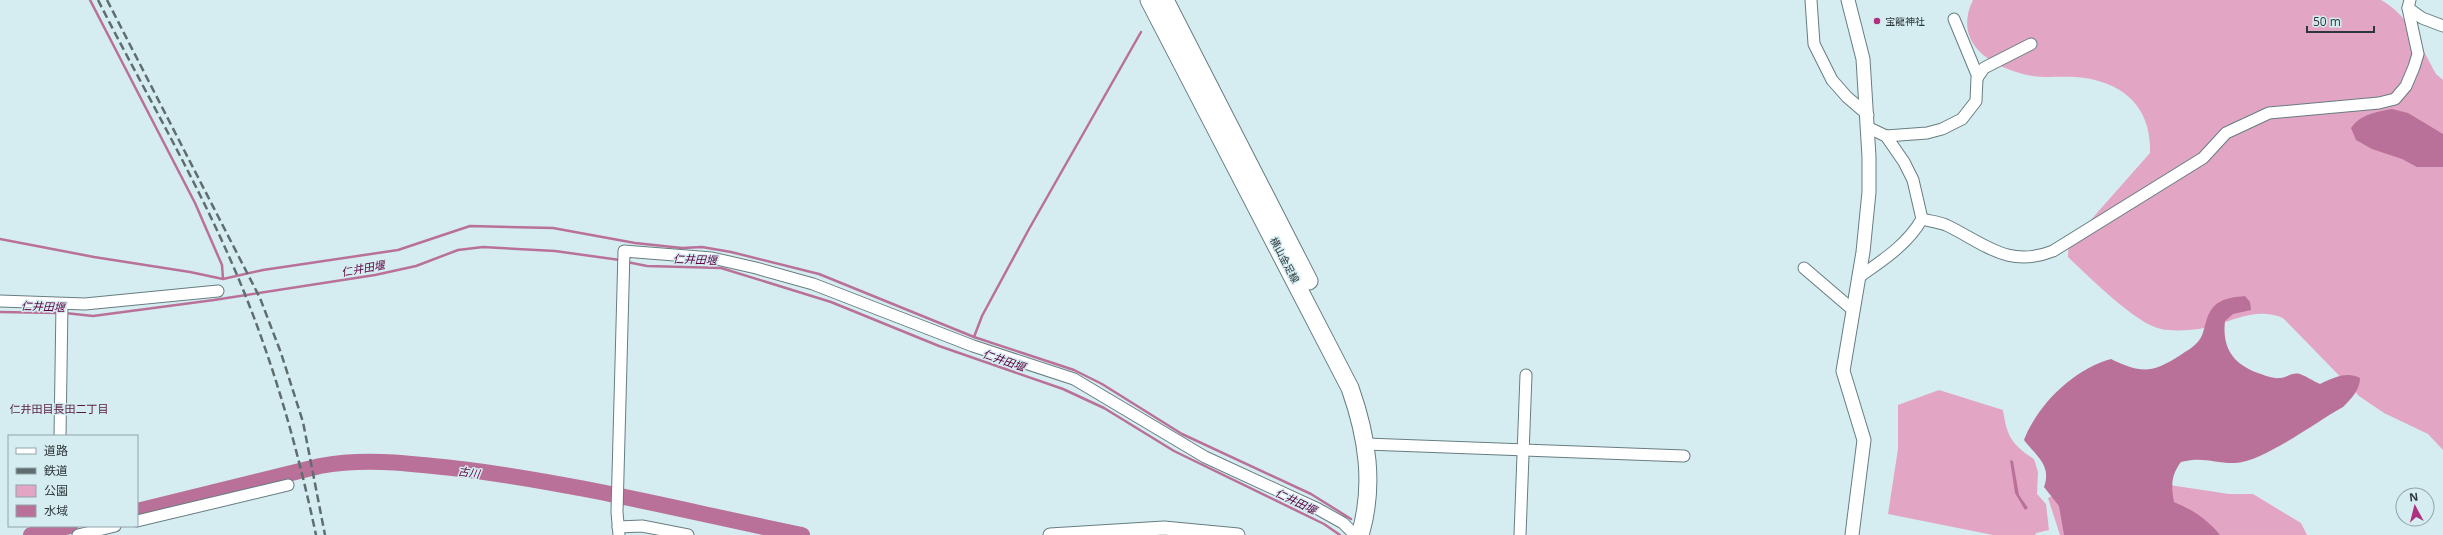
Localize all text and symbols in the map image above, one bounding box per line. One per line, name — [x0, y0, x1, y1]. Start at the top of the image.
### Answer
scale bar — [2307, 8, 2374, 34]
text: 50 m — [2313, 13, 2341, 30]
place label: 宝龍神社 — [1885, 14, 1925, 28]
marker: 宝龍神社 — [1872, 16, 1882, 26]
street label: 横山金足線 — [1267, 235, 1303, 285]
water label: 仁井田堰 — [673, 251, 719, 267]
water label: 仁井田堰 — [340, 256, 388, 279]
water label: 仁井田堰 — [21, 298, 67, 314]
water label: 仁井田堰 — [981, 346, 1029, 375]
district label: 仁井田目長田二丁目 — [10, 401, 109, 416]
legend — [8, 435, 138, 527]
text: 道路 — [44, 442, 68, 459]
text: 鉄道 — [44, 462, 68, 479]
water label: 古川 — [457, 463, 482, 481]
text: 公園 — [44, 482, 68, 499]
water label: 仁井田堰 — [1273, 485, 1321, 518]
north arrow — [2395, 487, 2435, 527]
text: N — [2408, 489, 2419, 505]
text: 水域 — [44, 502, 68, 519]

